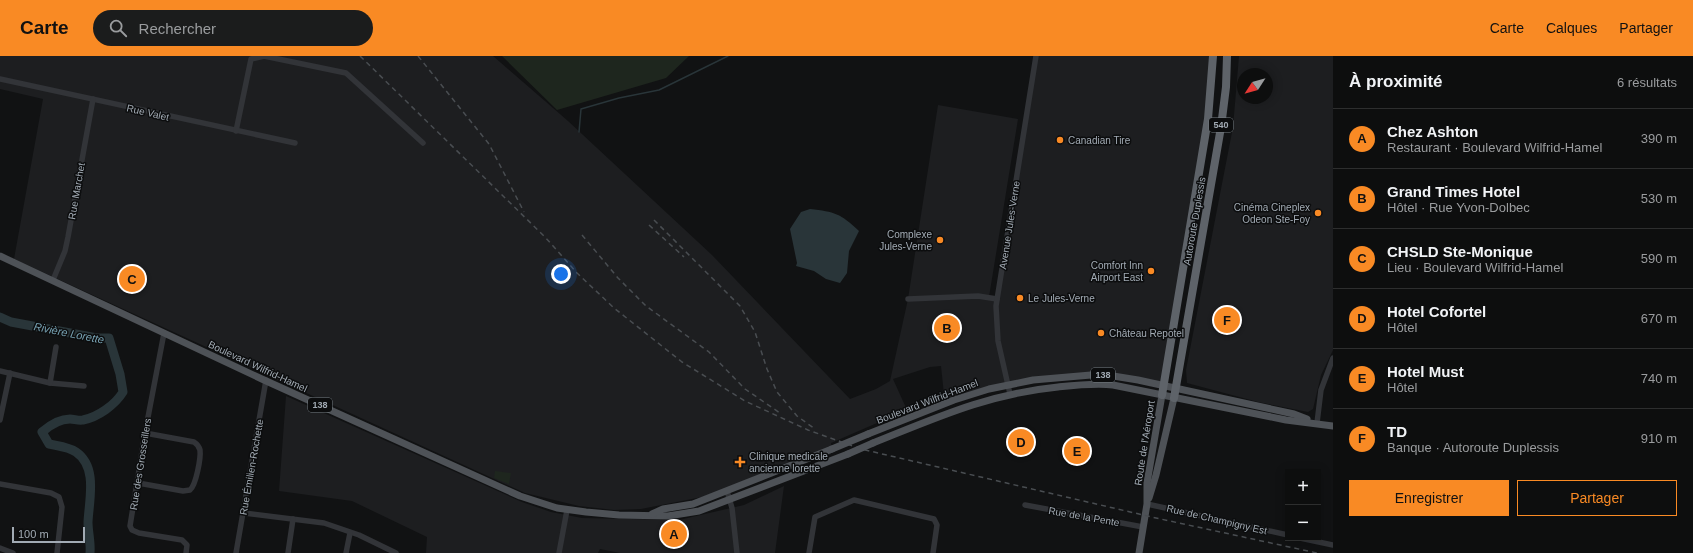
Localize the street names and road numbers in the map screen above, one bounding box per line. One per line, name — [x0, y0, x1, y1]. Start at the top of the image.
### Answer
street label: Rue Valet — [126, 102, 170, 123]
road number: 540 — [1209, 118, 1233, 132]
street label: Rue Marchet — [66, 162, 87, 220]
street label: Autoroute Duplessis — [1181, 176, 1208, 266]
street label: Avenue Jules-Verne — [997, 180, 1022, 270]
street label: Boulevard Wilfrid-Hamel — [207, 339, 309, 394]
road number: 138 — [1091, 368, 1115, 382]
street label: Boulevard Wilfrid-Hamel — [875, 377, 979, 426]
road number: 138 — [308, 398, 332, 412]
street label: Route de l'Aéroport — [1132, 400, 1157, 486]
street label: Rue des Grosseillers — [128, 417, 153, 511]
street label: Rue Émilien-Rochette — [237, 418, 265, 516]
street label: Rue de Champigny Est — [1166, 503, 1268, 536]
street label: Rue de la Pente — [1048, 505, 1121, 528]

